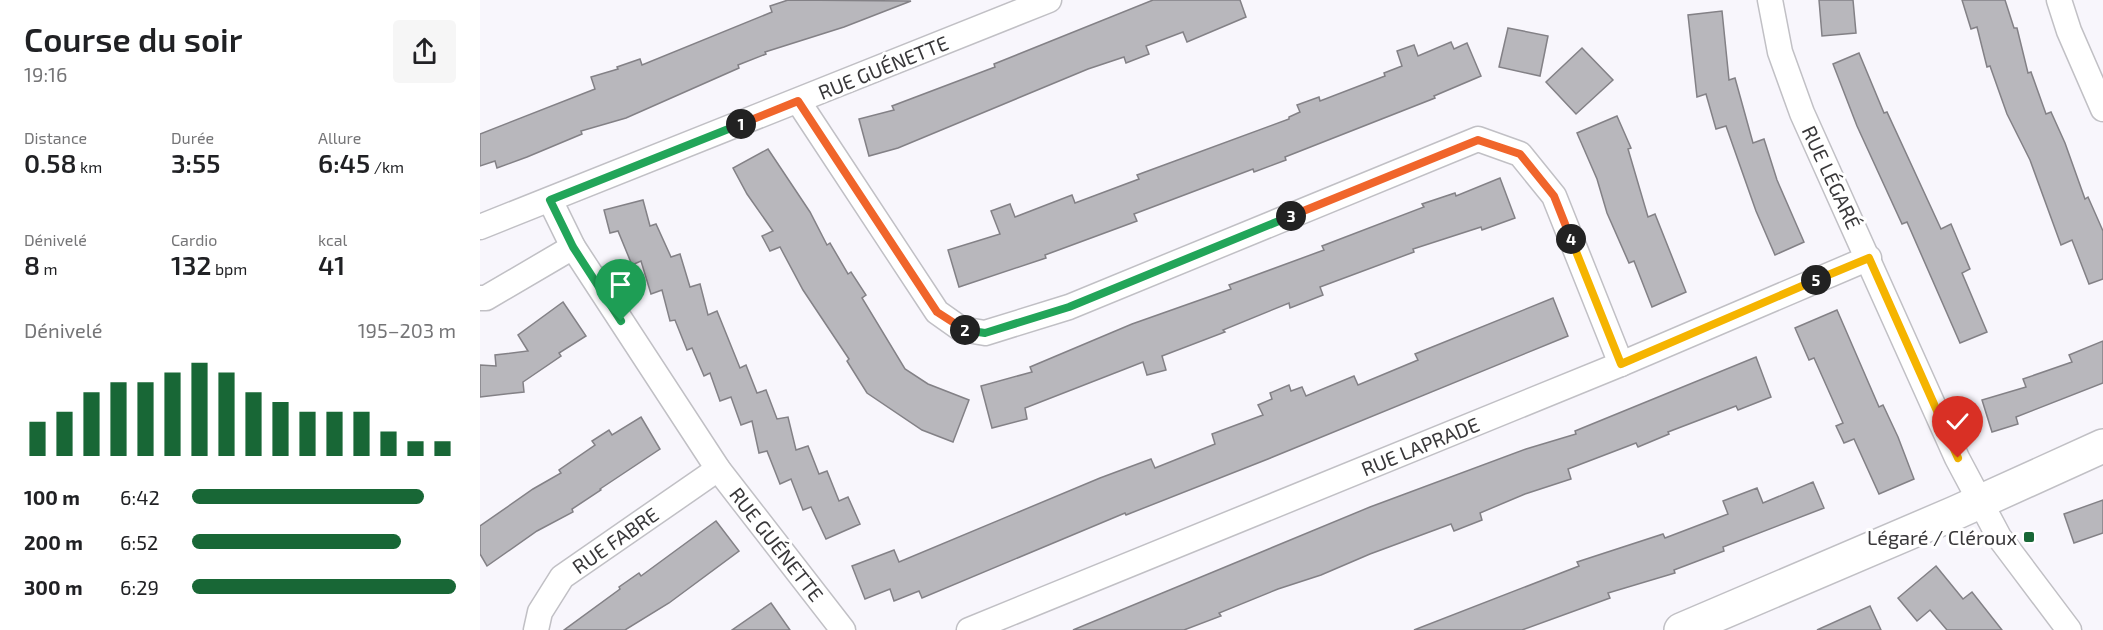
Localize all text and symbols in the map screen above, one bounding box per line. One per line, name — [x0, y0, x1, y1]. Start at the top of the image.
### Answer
text: Course du soir — [24, 19, 243, 59]
button: share — [393, 20, 456, 83]
street label: RUE GUÉNETTE — [814, 30, 952, 104]
text: 19:16 — [24, 62, 68, 86]
pin: 1 — [726, 109, 756, 139]
text: 1 — [738, 114, 744, 133]
street label: RUE LÉGARÉ — [1798, 122, 1866, 232]
text: Distance — [24, 128, 87, 147]
text: Durée — [171, 128, 214, 147]
text: Allure — [318, 128, 361, 147]
text: 0.58 — [24, 147, 76, 178]
text: 3:55 — [171, 147, 220, 178]
text: 6:45 — [318, 147, 370, 178]
text: km — [76, 157, 102, 176]
text: /km — [370, 157, 404, 176]
pin: 3 — [1276, 201, 1306, 231]
text: 3 — [1286, 206, 1296, 225]
pin: 4 — [1556, 224, 1586, 254]
text: 4 — [1566, 229, 1576, 248]
text: Dénivelé — [24, 230, 87, 249]
text: Cardio — [171, 230, 217, 249]
text: kcal — [318, 230, 347, 249]
text: 8 — [24, 249, 40, 280]
text: 132 — [171, 249, 211, 280]
text: 41 — [318, 249, 345, 280]
text: m — [40, 259, 58, 278]
text: bpm — [211, 259, 247, 278]
pin — [595, 259, 646, 321]
pin: 5 — [1801, 265, 1831, 295]
icon: arrive — [604, 268, 637, 301]
text: 5 — [1812, 270, 1820, 289]
pin: 2 — [950, 315, 980, 345]
text: Dénivelé — [24, 318, 103, 342]
text: 195–203 m — [358, 318, 456, 342]
text: 2 — [960, 320, 970, 339]
pin — [1932, 396, 1983, 458]
icon: check — [1941, 405, 1974, 438]
street label: RUE LAPRADE — [1357, 411, 1483, 481]
street label: RUE GUÉNETTE — [725, 482, 829, 606]
text: 100 m — [24, 485, 80, 509]
text: 6:42 — [120, 485, 160, 509]
street label: RUE FABRE — [567, 502, 663, 578]
place label: Légaré / Cléroux — [1867, 525, 2017, 549]
text: 200 m — [24, 530, 83, 554]
text: 6:52 — [120, 530, 158, 554]
marker: Légaré / Cléroux — [2022, 530, 2036, 544]
text: 300 m — [24, 575, 83, 599]
text: 6:29 — [120, 575, 159, 599]

